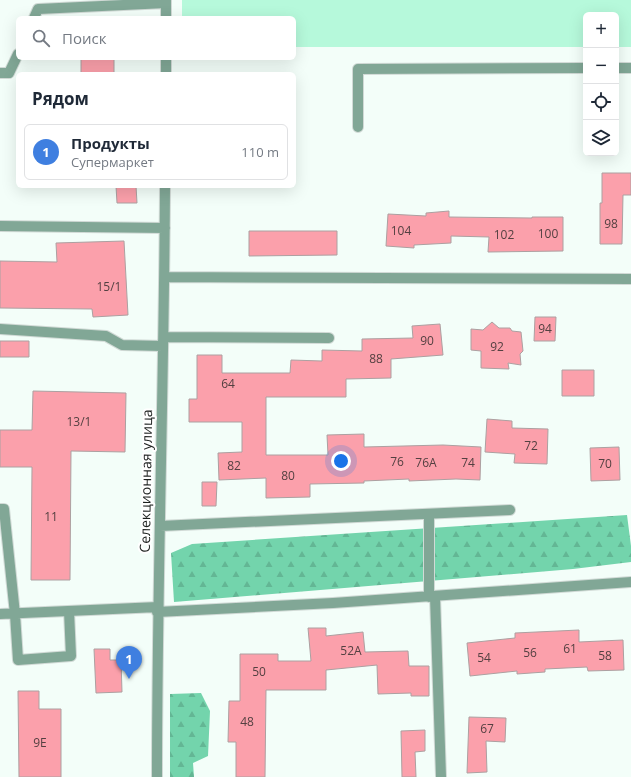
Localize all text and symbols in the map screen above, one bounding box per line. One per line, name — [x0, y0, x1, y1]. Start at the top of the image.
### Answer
map controls — [583, 12, 619, 156]
button: + — [583, 12, 619, 48]
search box — [16, 16, 296, 60]
icon: search — [30, 27, 52, 49]
text: Поиск — [62, 28, 106, 48]
button: − — [583, 48, 619, 84]
button: locate — [583, 84, 619, 120]
text: Рядом — [32, 87, 89, 110]
button: layers — [583, 120, 619, 156]
text: Продукты — [71, 133, 150, 153]
text: 1 — [42, 143, 50, 161]
text: 110 m — [241, 143, 279, 161]
text: Супермаркет — [71, 153, 154, 171]
house number: 98 — [604, 215, 618, 232]
house number: 104 — [391, 222, 411, 239]
house number: 100 — [538, 225, 558, 242]
house number: 102 — [494, 226, 514, 243]
house number: 15/1 — [97, 278, 121, 295]
house number: 94 — [538, 320, 552, 337]
house number: 90 — [420, 332, 434, 349]
house number: 92 — [490, 338, 504, 355]
house number: 88 — [369, 350, 383, 367]
house number: 64 — [221, 375, 235, 392]
street label: Селекционная улица — [135, 409, 156, 553]
house number: 13/1 — [67, 413, 91, 430]
house number: 72 — [524, 437, 538, 454]
your location — [331, 451, 351, 471]
house number: 76 — [390, 453, 404, 470]
house number: 76А — [415, 454, 437, 471]
house number: 74 — [461, 454, 475, 471]
house number: 70 — [598, 455, 612, 472]
house number: 82 — [227, 457, 241, 474]
house number: 80 — [281, 467, 295, 484]
house number: 11 — [44, 508, 58, 525]
house number: 61 — [563, 640, 577, 657]
house number: 52А — [340, 642, 362, 659]
house number: 56 — [523, 644, 537, 661]
pin: 1 — [116, 646, 142, 679]
house number: 58 — [598, 647, 612, 664]
house number: 54 — [477, 649, 491, 666]
house number: 50 — [252, 663, 266, 680]
house number: 48 — [240, 713, 254, 730]
house number: 67 — [480, 720, 494, 737]
house number: 9Е — [33, 734, 47, 751]

